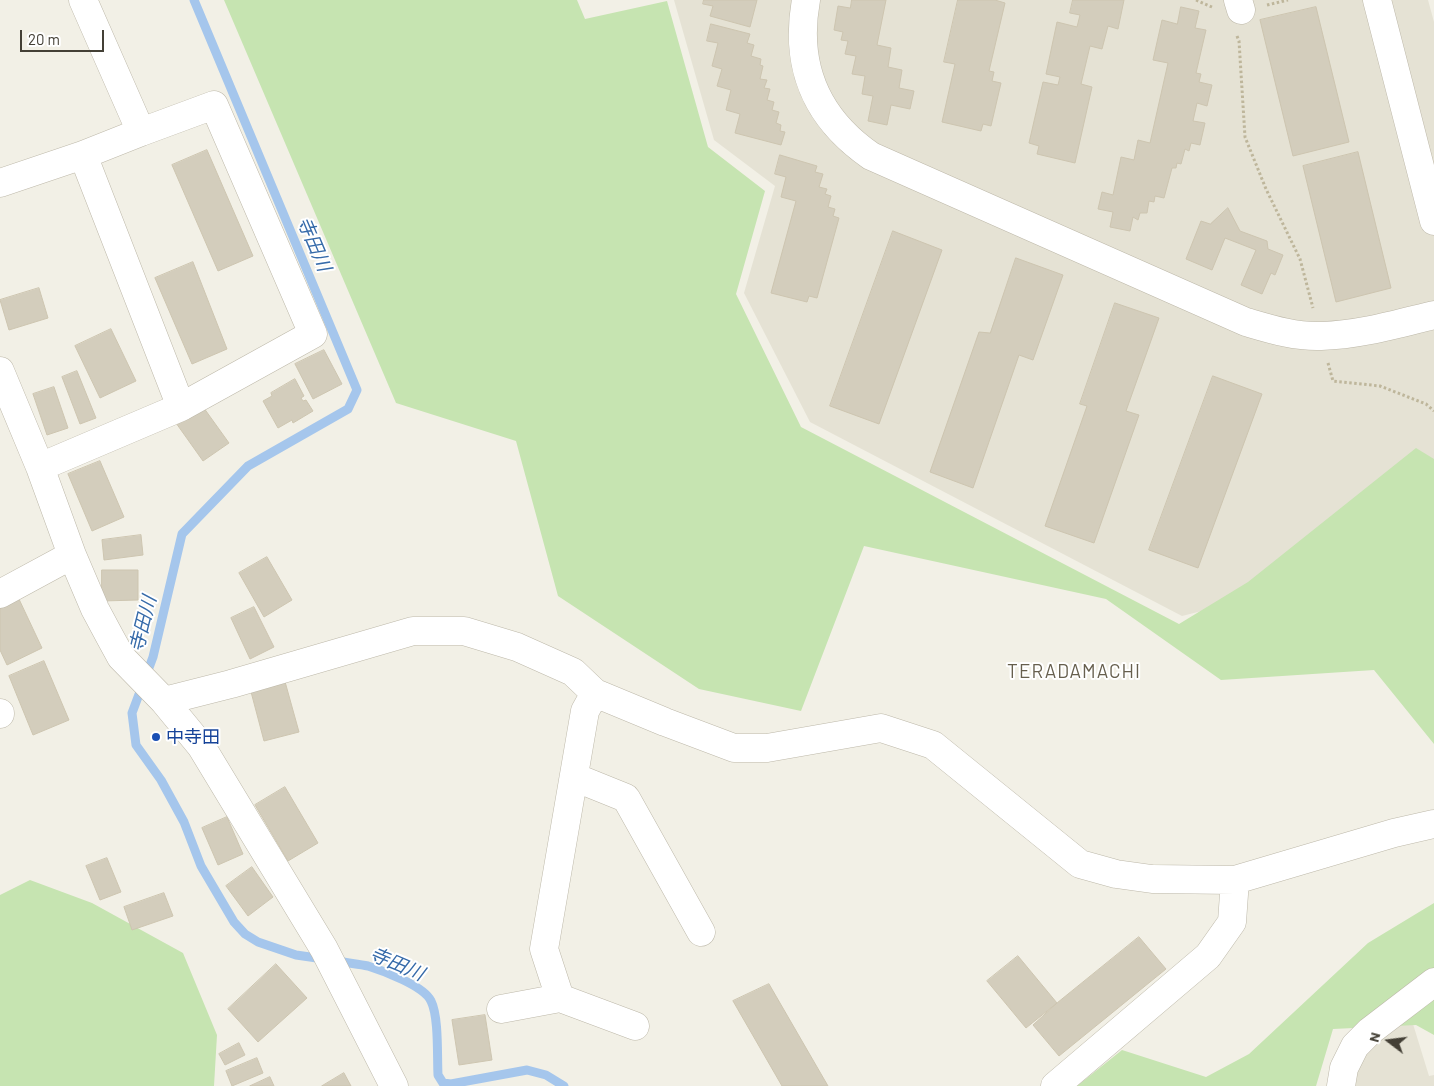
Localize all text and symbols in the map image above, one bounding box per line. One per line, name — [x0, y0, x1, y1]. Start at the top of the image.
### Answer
scale bar — [22, 20, 106, 52]
text: 20 m — [28, 30, 60, 48]
water label: 寺田川 — [292, 213, 336, 275]
water label: 寺田川 — [125, 594, 161, 654]
district label: TERADAMACHI — [1006, 661, 1142, 683]
place label: 中寺田 — [166, 726, 220, 748]
marker: 中寺田 — [150, 731, 162, 743]
water label: 寺田川 — [366, 942, 428, 986]
north arrow — [1364, 1016, 1414, 1066]
text: N — [1365, 1030, 1383, 1044]

